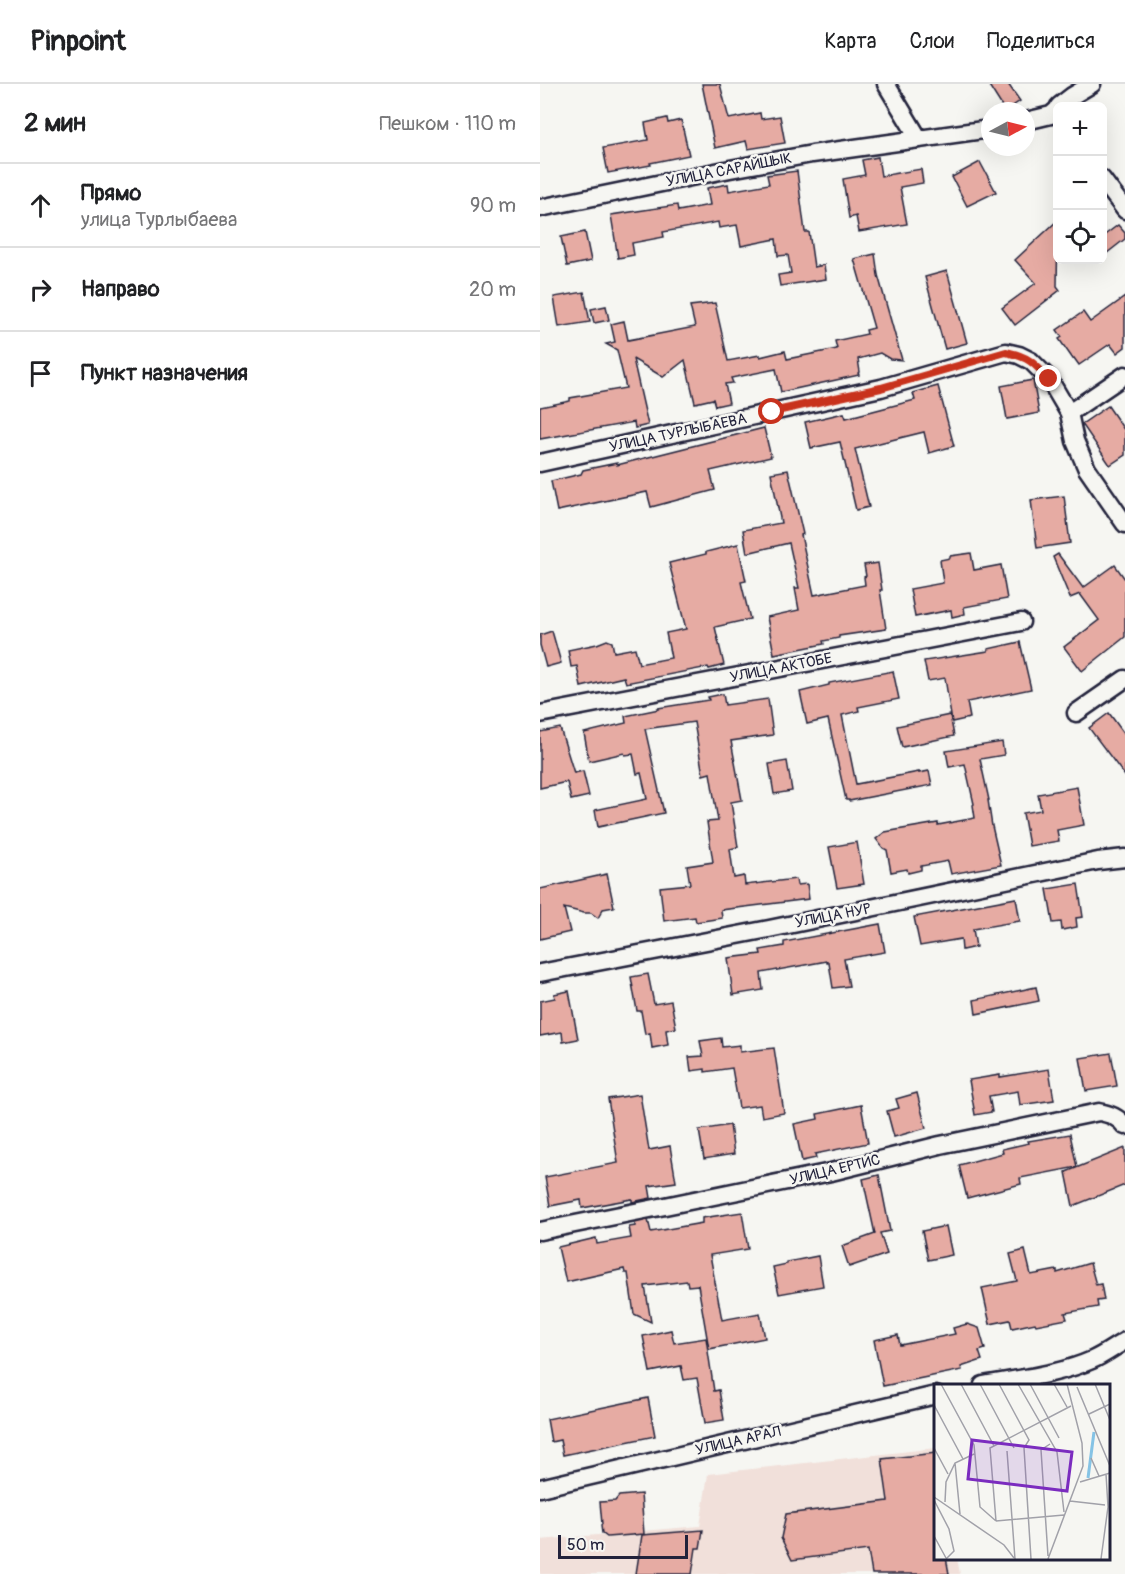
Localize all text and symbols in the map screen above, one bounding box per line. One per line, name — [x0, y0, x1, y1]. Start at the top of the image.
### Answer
text: Pinpoint — [30, 24, 126, 59]
text: Карта — [824, 28, 876, 55]
text: Слои — [909, 28, 954, 55]
text: Поделиться — [987, 28, 1095, 55]
north arrow — [981, 102, 1035, 156]
map controls — [1053, 102, 1107, 264]
button: + — [1053, 102, 1107, 156]
text: 2 мин — [24, 107, 86, 139]
text: Пешком · 110 m — [379, 111, 516, 136]
street label: УЛИЦА САРАЙШЫК — [665, 149, 793, 191]
button: − — [1053, 156, 1107, 210]
text: Прямо — [81, 179, 141, 207]
icon: ahead — [24, 189, 57, 222]
text: 90 m — [470, 193, 516, 218]
text: улица Турлыбаева — [81, 207, 237, 232]
button: locate — [1053, 210, 1107, 264]
icon: right — [24, 273, 57, 306]
text: Направо — [81, 275, 160, 303]
text: 20 m — [469, 277, 516, 302]
icon: arrive — [24, 357, 57, 390]
text: Пункт назначения — [81, 359, 248, 387]
route end — [1035, 365, 1061, 391]
route start — [758, 398, 784, 424]
street label: УЛИЦА ТУРЛЫБАЕВА — [608, 409, 749, 457]
street label: УЛИЦА АКТОБЕ — [728, 649, 834, 687]
street label: УЛИЦА НУР — [794, 899, 873, 933]
street label: УЛИЦА ЕРТИС — [788, 1150, 882, 1190]
inset map — [934, 1384, 1110, 1559]
street label: УЛИЦА АРАЛ — [694, 1422, 783, 1460]
scale bar — [558, 1532, 688, 1560]
text: 50 m — [567, 1535, 604, 1555]

